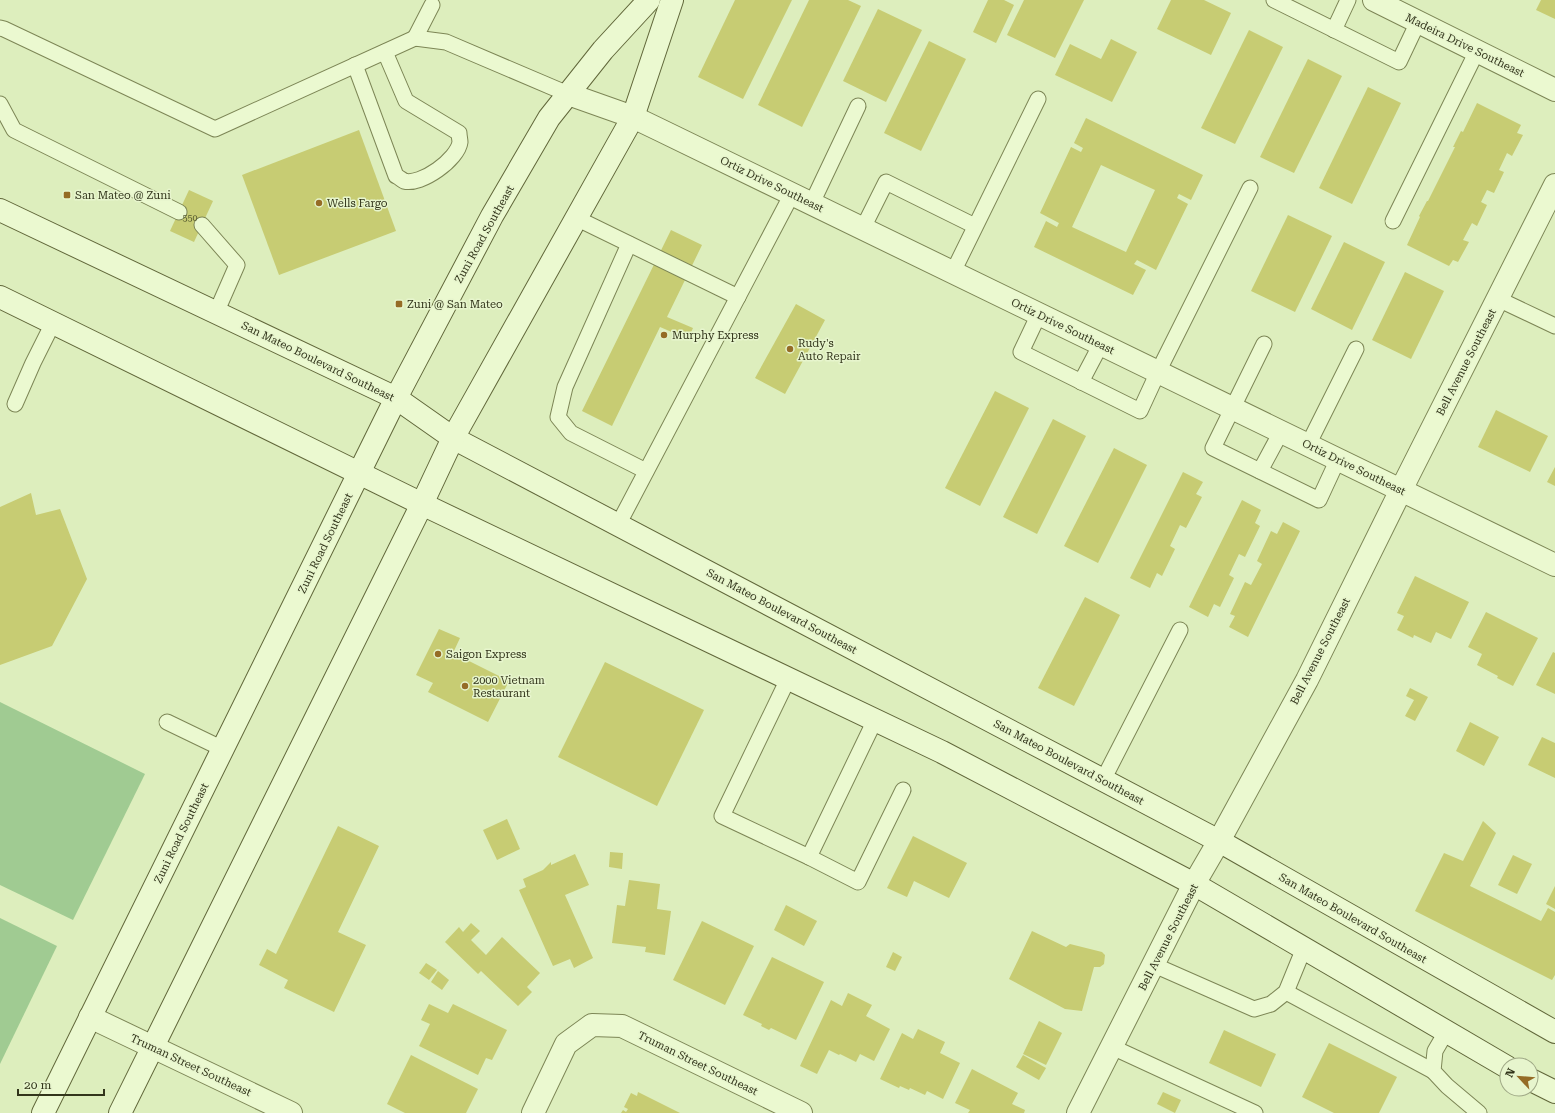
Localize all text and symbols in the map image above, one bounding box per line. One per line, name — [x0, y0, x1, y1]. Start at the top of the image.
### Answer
street label: Madeira Drive Southeast — [1403, 11, 1526, 80]
street label: Ortiz Drive Southeast — [718, 154, 826, 215]
street label: Zuni Road Southeast — [452, 183, 517, 286]
place label: San Mateo @ Zuni — [75, 189, 171, 202]
marker: San Mateo @ Zuni — [62, 190, 72, 200]
place label: Wells Fargo — [327, 197, 388, 210]
marker: Wells Fargo — [314, 198, 324, 208]
house number: 550 — [182, 213, 198, 223]
street label: Ortiz Drive Southeast — [1009, 296, 1117, 357]
place label: Zuni @ San Mateo — [407, 298, 503, 311]
marker: Zuni @ San Mateo — [394, 299, 404, 309]
street label: Bell Avenue Southeast — [1434, 307, 1499, 418]
street label: San Mateo Boulevard Southeast — [239, 319, 396, 404]
place label: Murphy Express — [672, 329, 759, 342]
marker: Murphy Express — [659, 330, 669, 340]
place label: Rudy's Auto Repair — [798, 337, 861, 363]
marker: Rudy's Auto Repair — [785, 344, 795, 354]
street label: Ortiz Drive Southeast — [1300, 437, 1408, 498]
street label: Zuni Road Southeast — [295, 491, 355, 596]
street label: San Mateo Boulevard Southeast — [704, 566, 859, 657]
street label: Bell Avenue Southeast — [1288, 596, 1353, 707]
place label: Saigon Express — [446, 648, 526, 661]
marker: Saigon Express — [433, 649, 443, 659]
place label: 2000 Vietnam Restaurant — [473, 674, 545, 700]
marker: 2000 Vietnam Restaurant — [460, 681, 470, 691]
street label: San Mateo Boulevard Southeast — [991, 717, 1146, 808]
street label: Zuni Road Southeast — [151, 781, 211, 886]
street label: San Mateo Boulevard Southeast — [1277, 871, 1429, 966]
street label: Bell Avenue Southeast — [1136, 882, 1201, 993]
street label: Truman Street Southeast — [636, 1029, 760, 1098]
street label: Truman Street Southeast — [128, 1032, 253, 1099]
north arrow — [1499, 1057, 1539, 1097]
text: N — [1503, 1066, 1518, 1079]
scale bar — [18, 1071, 104, 1097]
text: 20 m — [24, 1078, 51, 1092]

